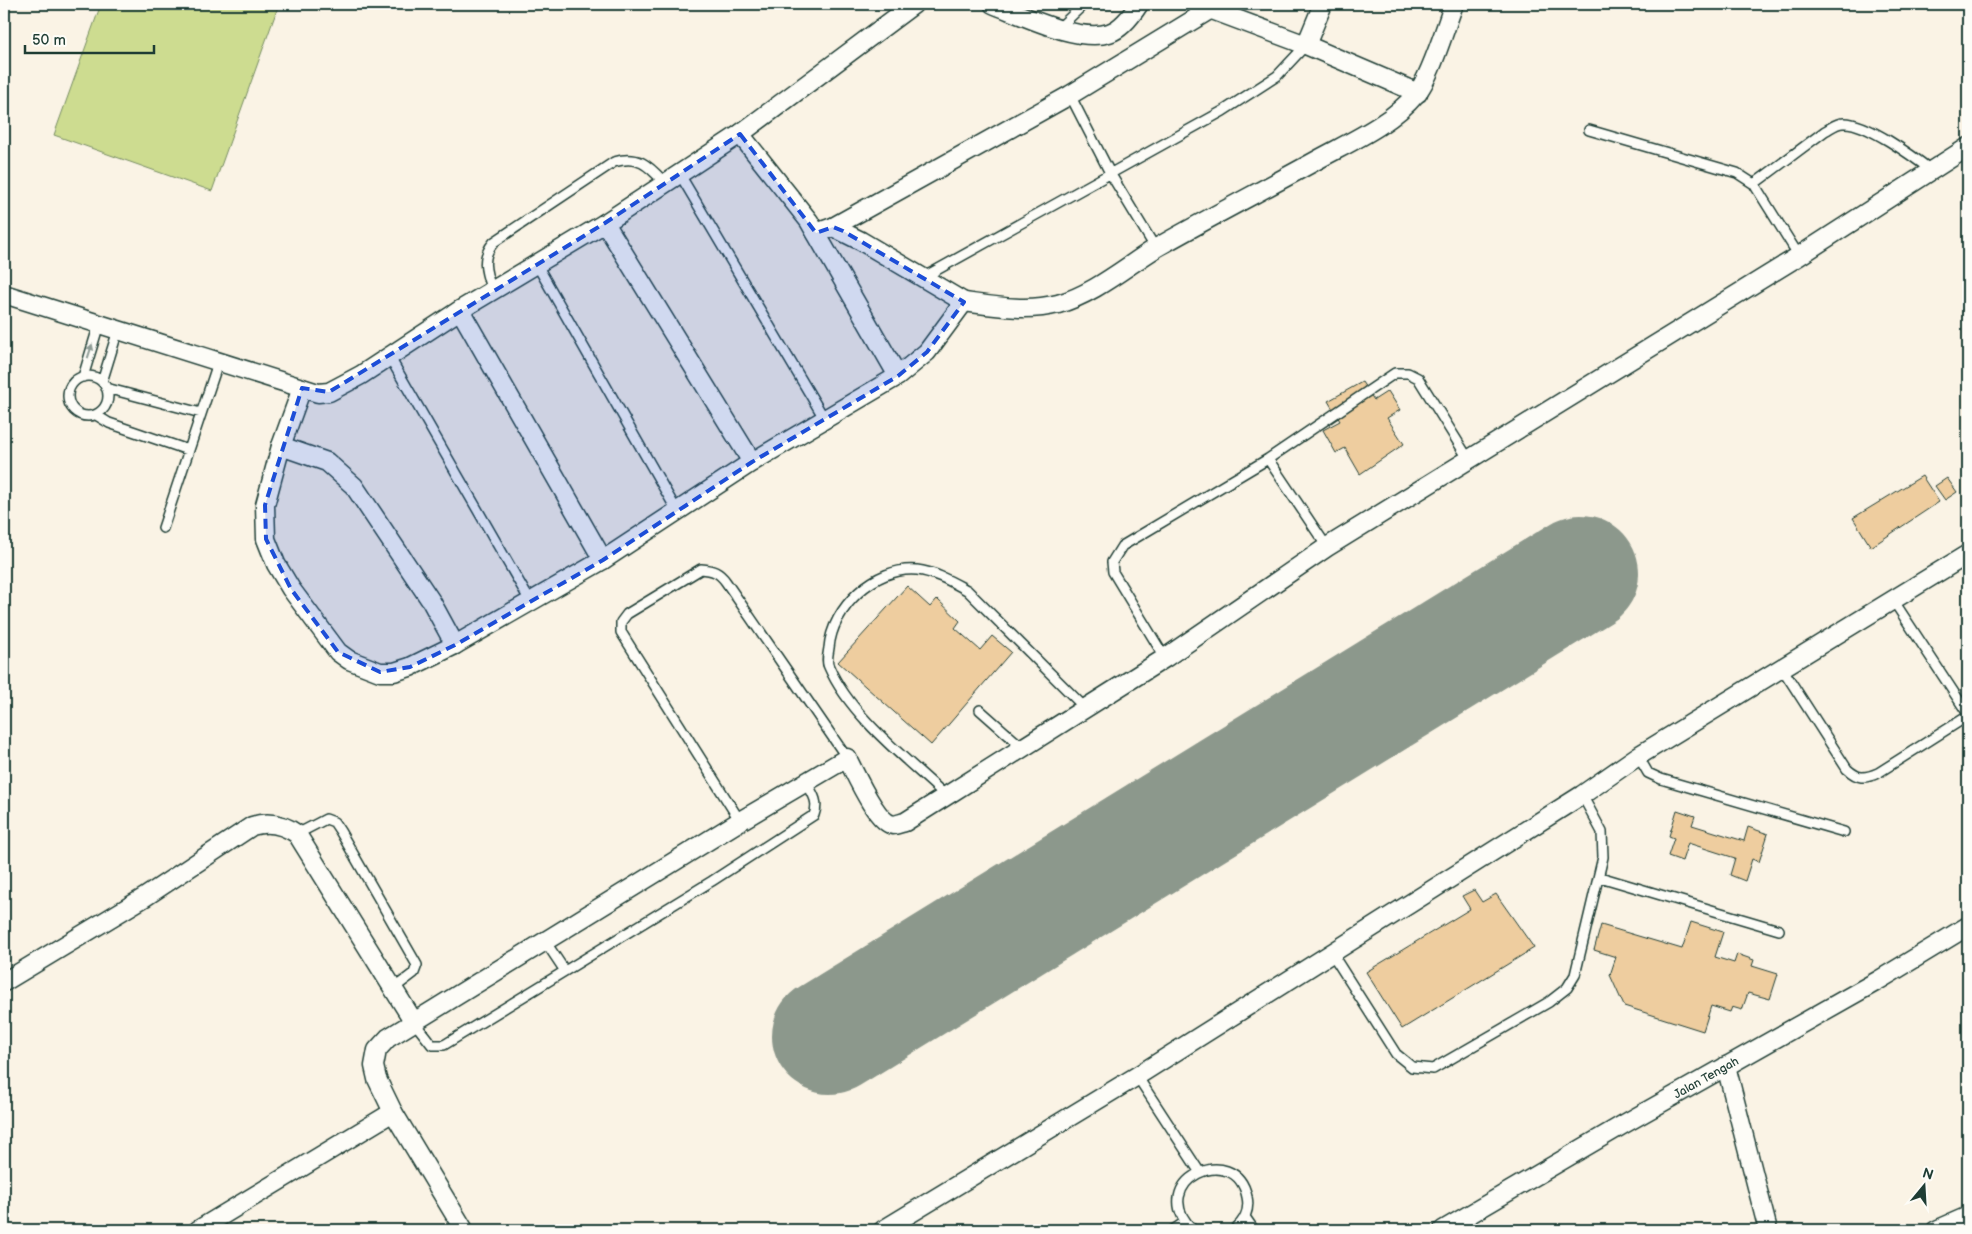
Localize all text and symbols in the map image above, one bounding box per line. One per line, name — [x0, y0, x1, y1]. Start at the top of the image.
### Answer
scale bar — [25, 22, 154, 54]
text: 50 m — [32, 31, 66, 50]
one-way arrow — [87, 343, 95, 358]
street label: Jalan Tengah — [1671, 1053, 1741, 1102]
north arrow — [1900, 1162, 1950, 1212]
text: N — [1920, 1164, 1935, 1184]

